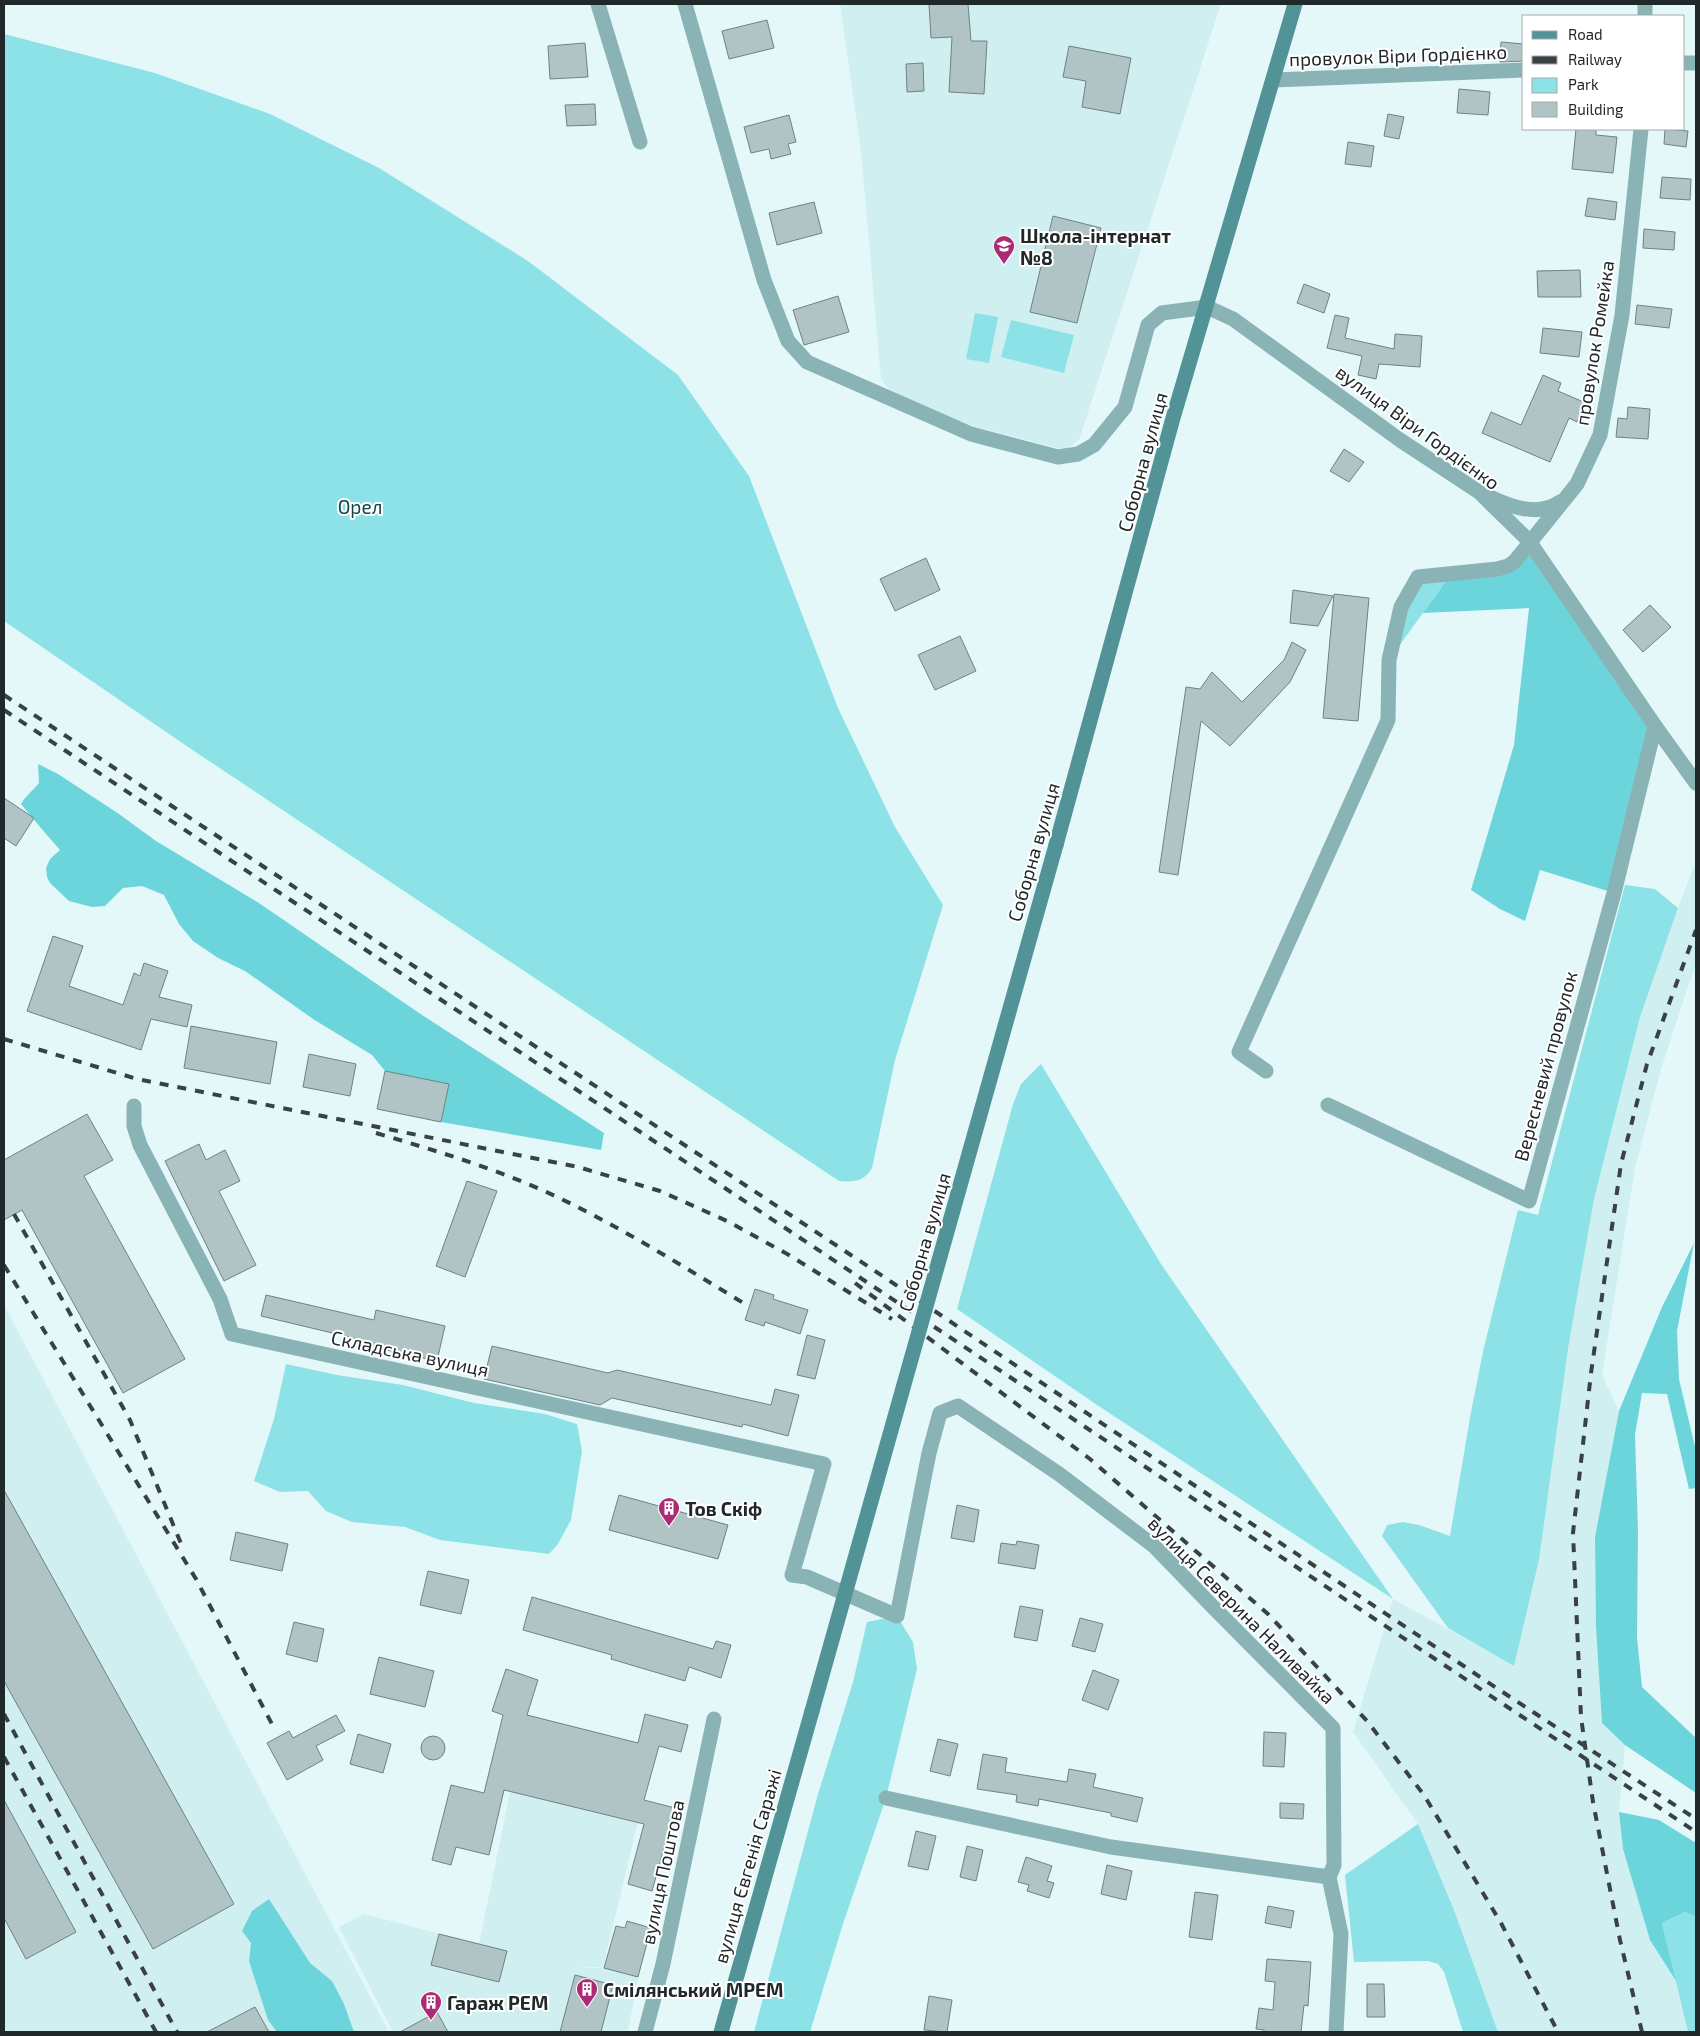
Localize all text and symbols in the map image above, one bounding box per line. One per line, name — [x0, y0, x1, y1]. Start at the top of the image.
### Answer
legend — [1522, 15, 1685, 130]
text: Road — [1568, 25, 1603, 43]
street label: провулок Віри Гордієнко — [1289, 40, 1507, 71]
text: Railway — [1568, 50, 1622, 68]
text: Park — [1568, 75, 1599, 93]
text: Building — [1568, 100, 1624, 118]
place label: Школа-інтернат №8 — [1020, 224, 1171, 269]
school or university icon: Школа-інтернат №8 — [992, 234, 1016, 265]
street label: провулок Ромейка — [1570, 259, 1619, 427]
street label: вулиця Віри Гордієнко — [1331, 360, 1504, 495]
street label: Соборна вулиця — [1112, 390, 1173, 535]
park label: Орел — [338, 495, 382, 518]
street label: Соборна вулиця — [1002, 780, 1065, 924]
street label: Вересневий провулок — [1509, 969, 1582, 1164]
street label: Соборна вулиця — [893, 1170, 956, 1314]
street label: Складська вулиця — [329, 1325, 491, 1382]
building icon: Тов Скіф — [657, 1496, 681, 1527]
place label: Тов Скіф — [685, 1497, 762, 1520]
street label: вулиця Северина Наливайка — [1143, 1512, 1340, 1709]
street label: вулиця Євгенія Саражі — [708, 1766, 787, 1966]
street label: вулиця Поштова — [635, 1797, 690, 1947]
building icon: Смілянський МРЕМ — [575, 1977, 599, 2008]
place label: Смілянський МРЕМ — [603, 1978, 784, 2001]
building icon: Гараж РЕМ — [419, 1990, 443, 2021]
place label: Гараж РЕМ — [447, 1991, 548, 2014]

